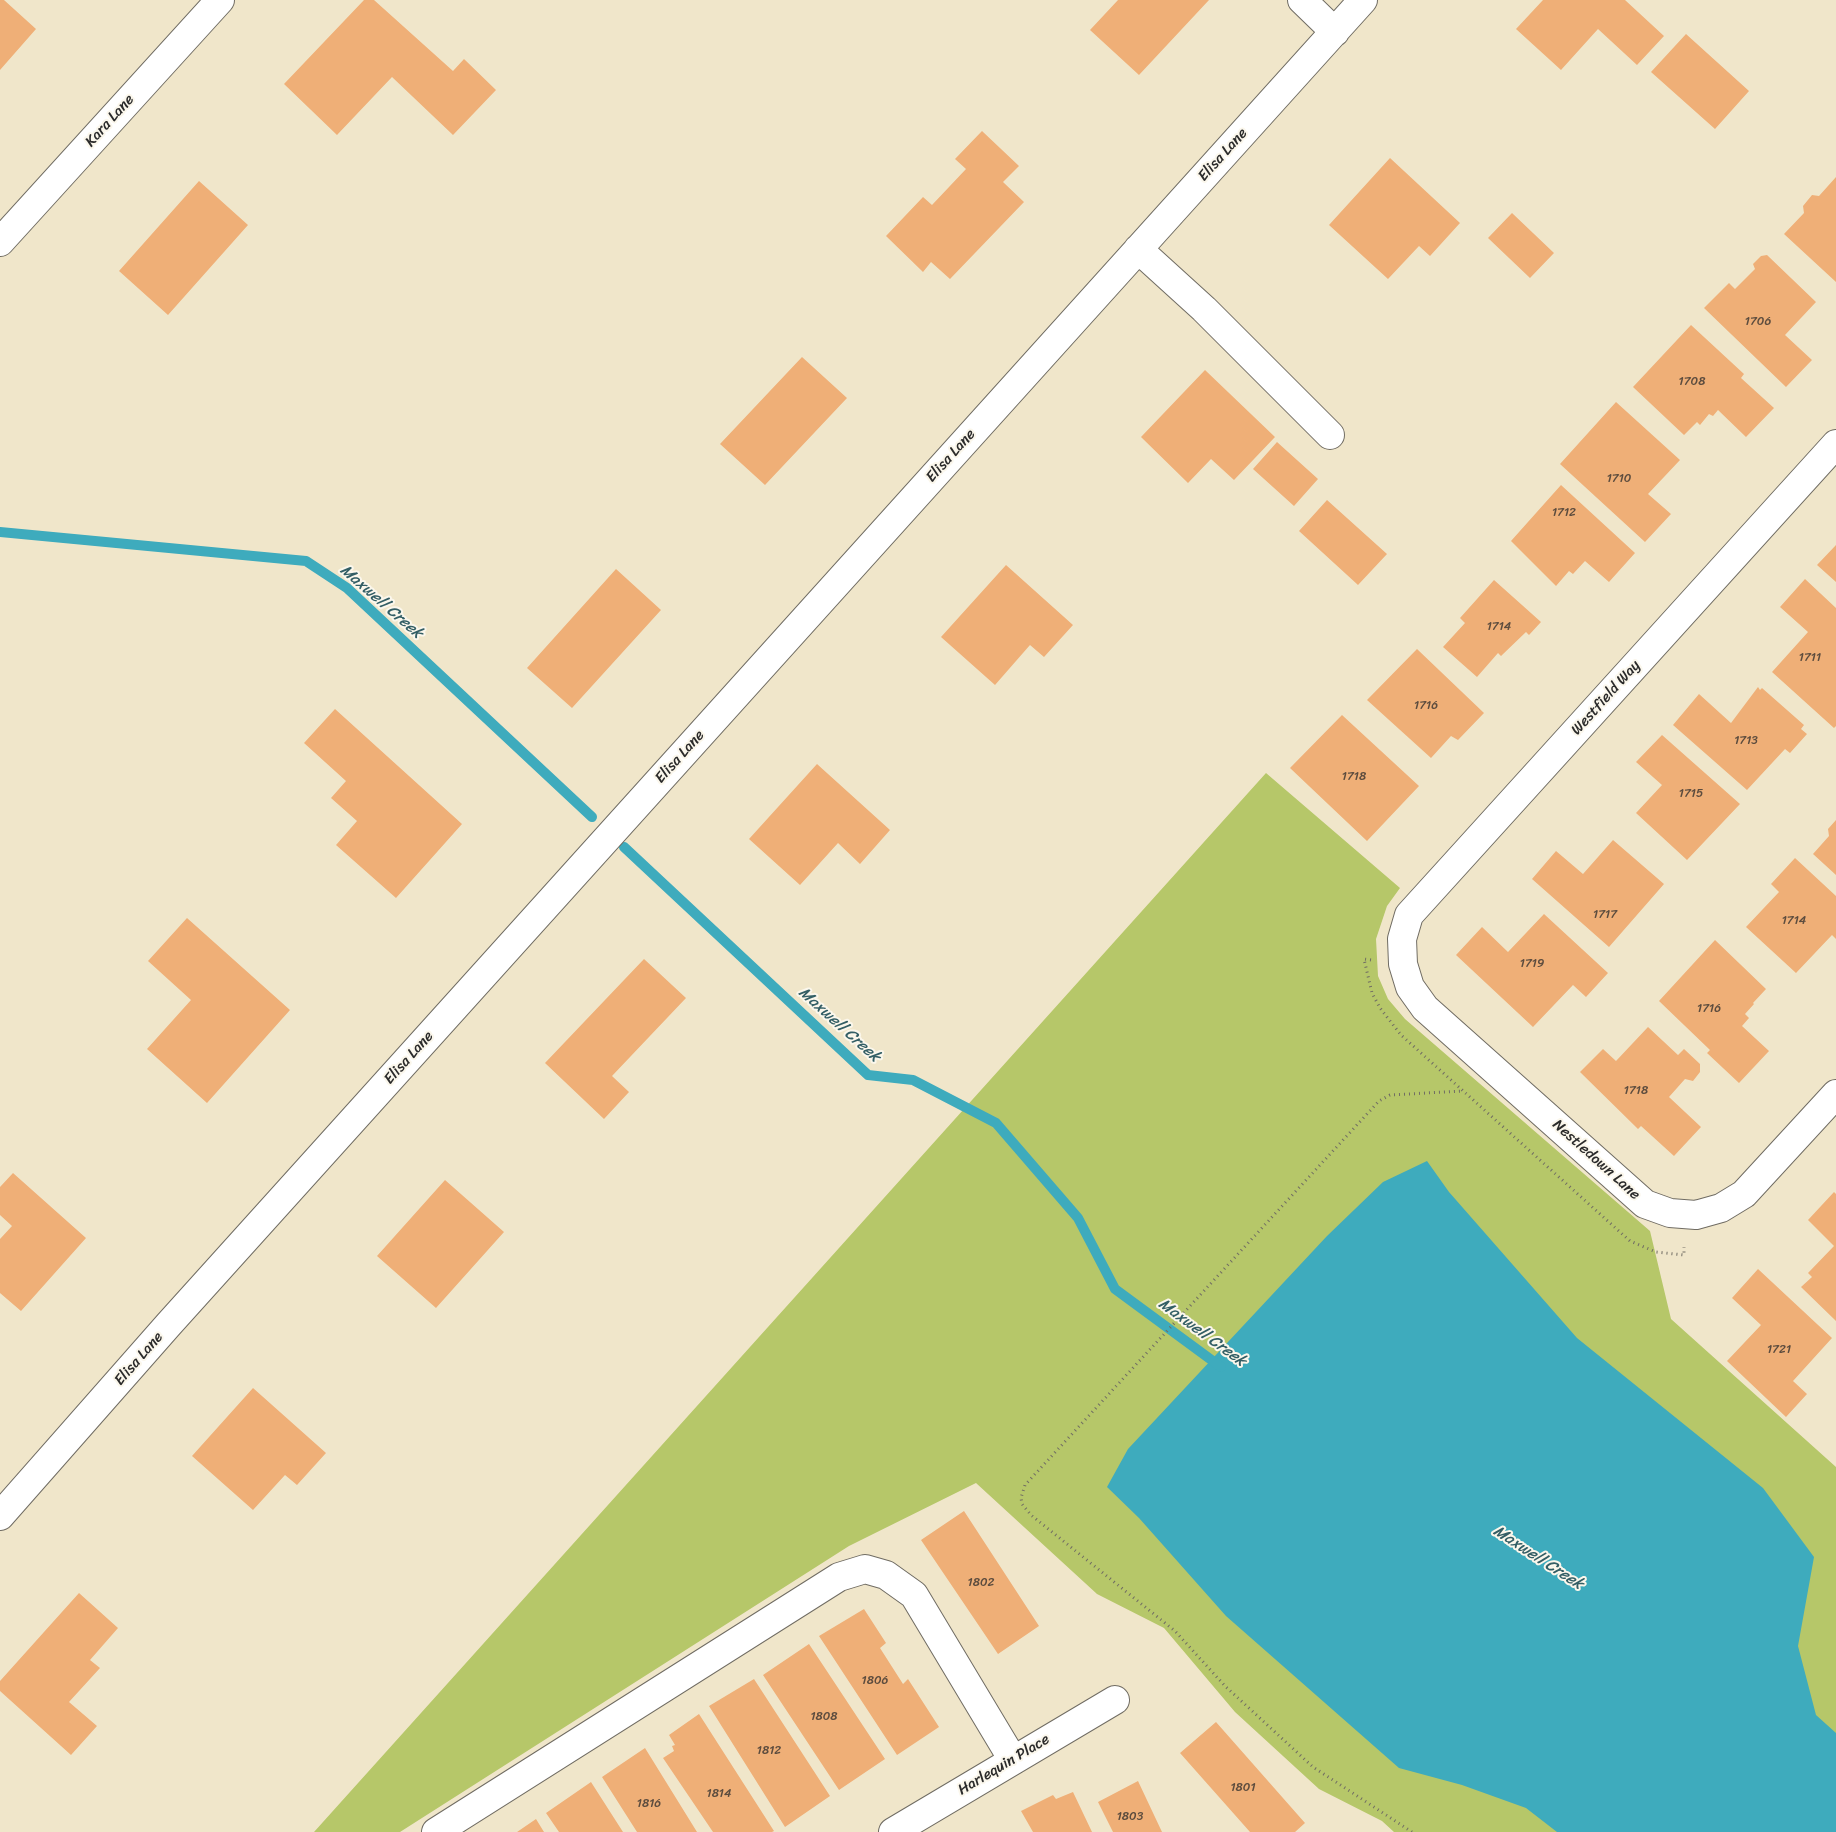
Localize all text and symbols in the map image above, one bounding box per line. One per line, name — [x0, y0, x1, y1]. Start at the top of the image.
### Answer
street label: Kara Lane — [82, 91, 138, 151]
street label: Elisa Lane — [1194, 125, 1252, 185]
house number: 1706 — [1745, 315, 1771, 329]
house number: 1708 — [1679, 375, 1705, 389]
street label: Elisa Lane — [922, 426, 980, 486]
house number: 1710 — [1607, 472, 1631, 486]
house number: 1712 — [1552, 506, 1576, 520]
water label: Maxwell Creek — [336, 561, 426, 643]
house number: 1714 — [1487, 620, 1511, 634]
house number: 1711 — [1799, 651, 1821, 665]
street label: Westfield Way — [1568, 657, 1644, 739]
house number: 1716 — [1414, 699, 1438, 713]
street label: Elisa Lane — [651, 727, 709, 787]
house number: 1713 — [1734, 734, 1758, 748]
house number: 1718 — [1342, 770, 1366, 784]
house number: 1715 — [1679, 787, 1703, 801]
house number: 1717 — [1593, 908, 1617, 922]
house number: 1714 — [1782, 914, 1806, 928]
house number: 1719 — [1520, 957, 1544, 971]
water label: Maxwell Creek — [794, 983, 884, 1067]
house number: 1716 — [1697, 1002, 1721, 1016]
street label: Elisa Lane — [380, 1028, 438, 1088]
house number: 1718 — [1624, 1084, 1648, 1098]
street label: Nestledown Lane — [1549, 1116, 1643, 1204]
water label: Maxwell Creek — [1155, 1295, 1249, 1371]
street label: Elisa Lane — [111, 1328, 167, 1390]
house number: 1721 — [1767, 1343, 1791, 1357]
water label: Maxwell Creek — [1489, 1522, 1587, 1594]
house number: 1802 — [968, 1576, 994, 1590]
house number: 1806 — [862, 1674, 888, 1688]
house number: 1808 — [810, 1710, 838, 1724]
street label: Harlequin Place — [955, 1731, 1053, 1799]
house number: 1812 — [757, 1744, 781, 1758]
house number: 1801 — [1230, 1781, 1256, 1795]
house number: 1814 — [706, 1787, 732, 1801]
house number: 1816 — [637, 1797, 661, 1811]
house number: 1803 — [1117, 1810, 1143, 1824]

